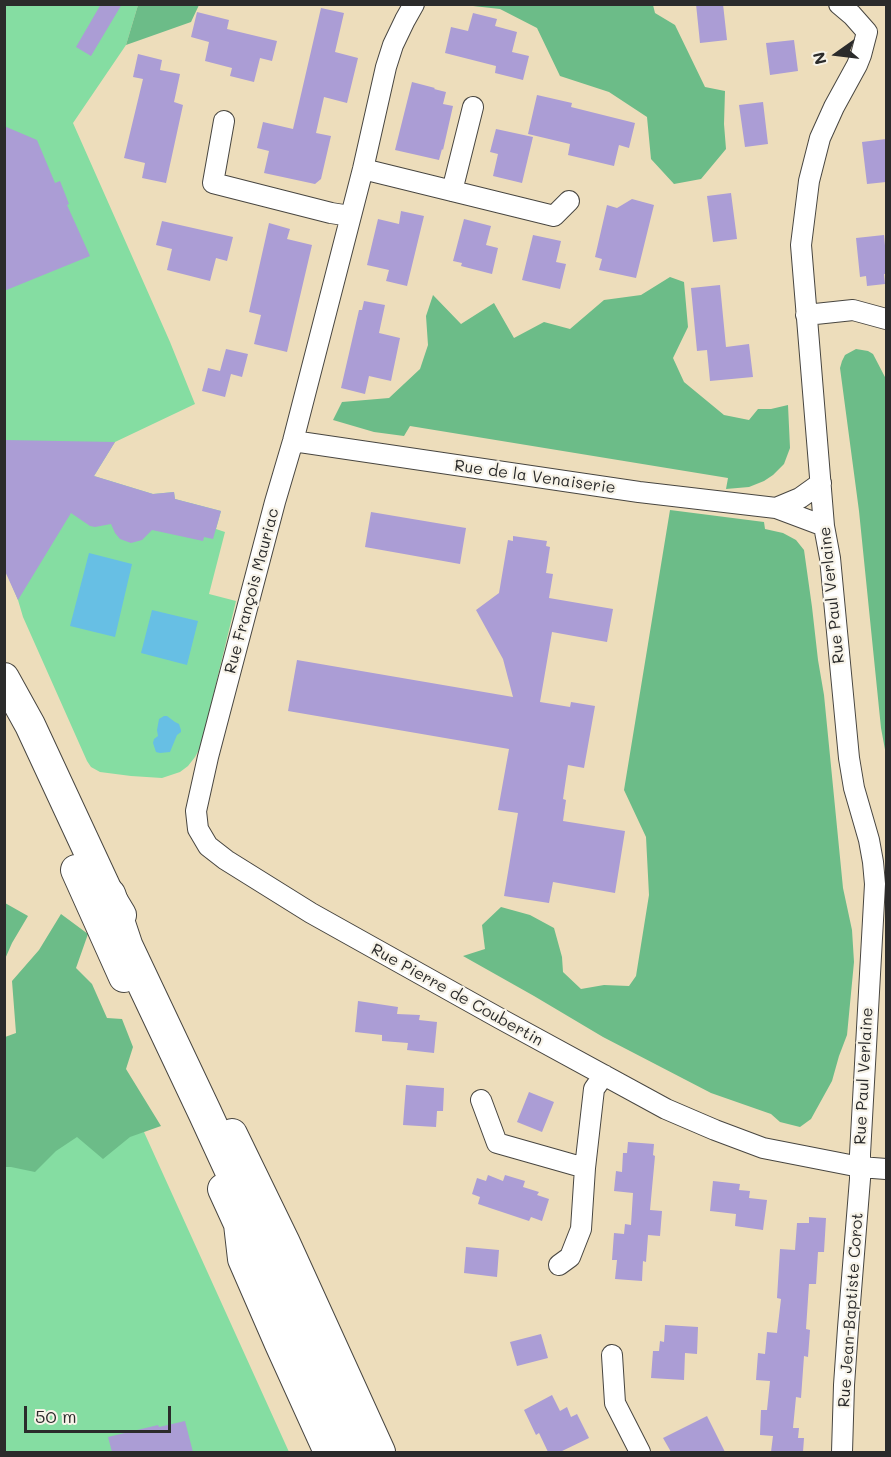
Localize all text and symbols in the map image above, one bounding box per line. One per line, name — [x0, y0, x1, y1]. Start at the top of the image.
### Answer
north arrow — [807, 24, 867, 84]
text: N — [807, 50, 831, 67]
street label: Rue de la Venaiserie — [453, 456, 617, 498]
street label: Rue François Mauriac — [221, 506, 283, 676]
street label: Rue Paul Verlaine — [815, 526, 849, 664]
street label: Rue Pierre de Coubertin — [368, 940, 546, 1050]
street label: Rue Paul Verlaine — [851, 1007, 877, 1145]
street label: Rue Jean-Baptiste Corot — [835, 1212, 867, 1408]
scale bar — [27, 1394, 174, 1432]
text: 50 m — [35, 1404, 77, 1428]

